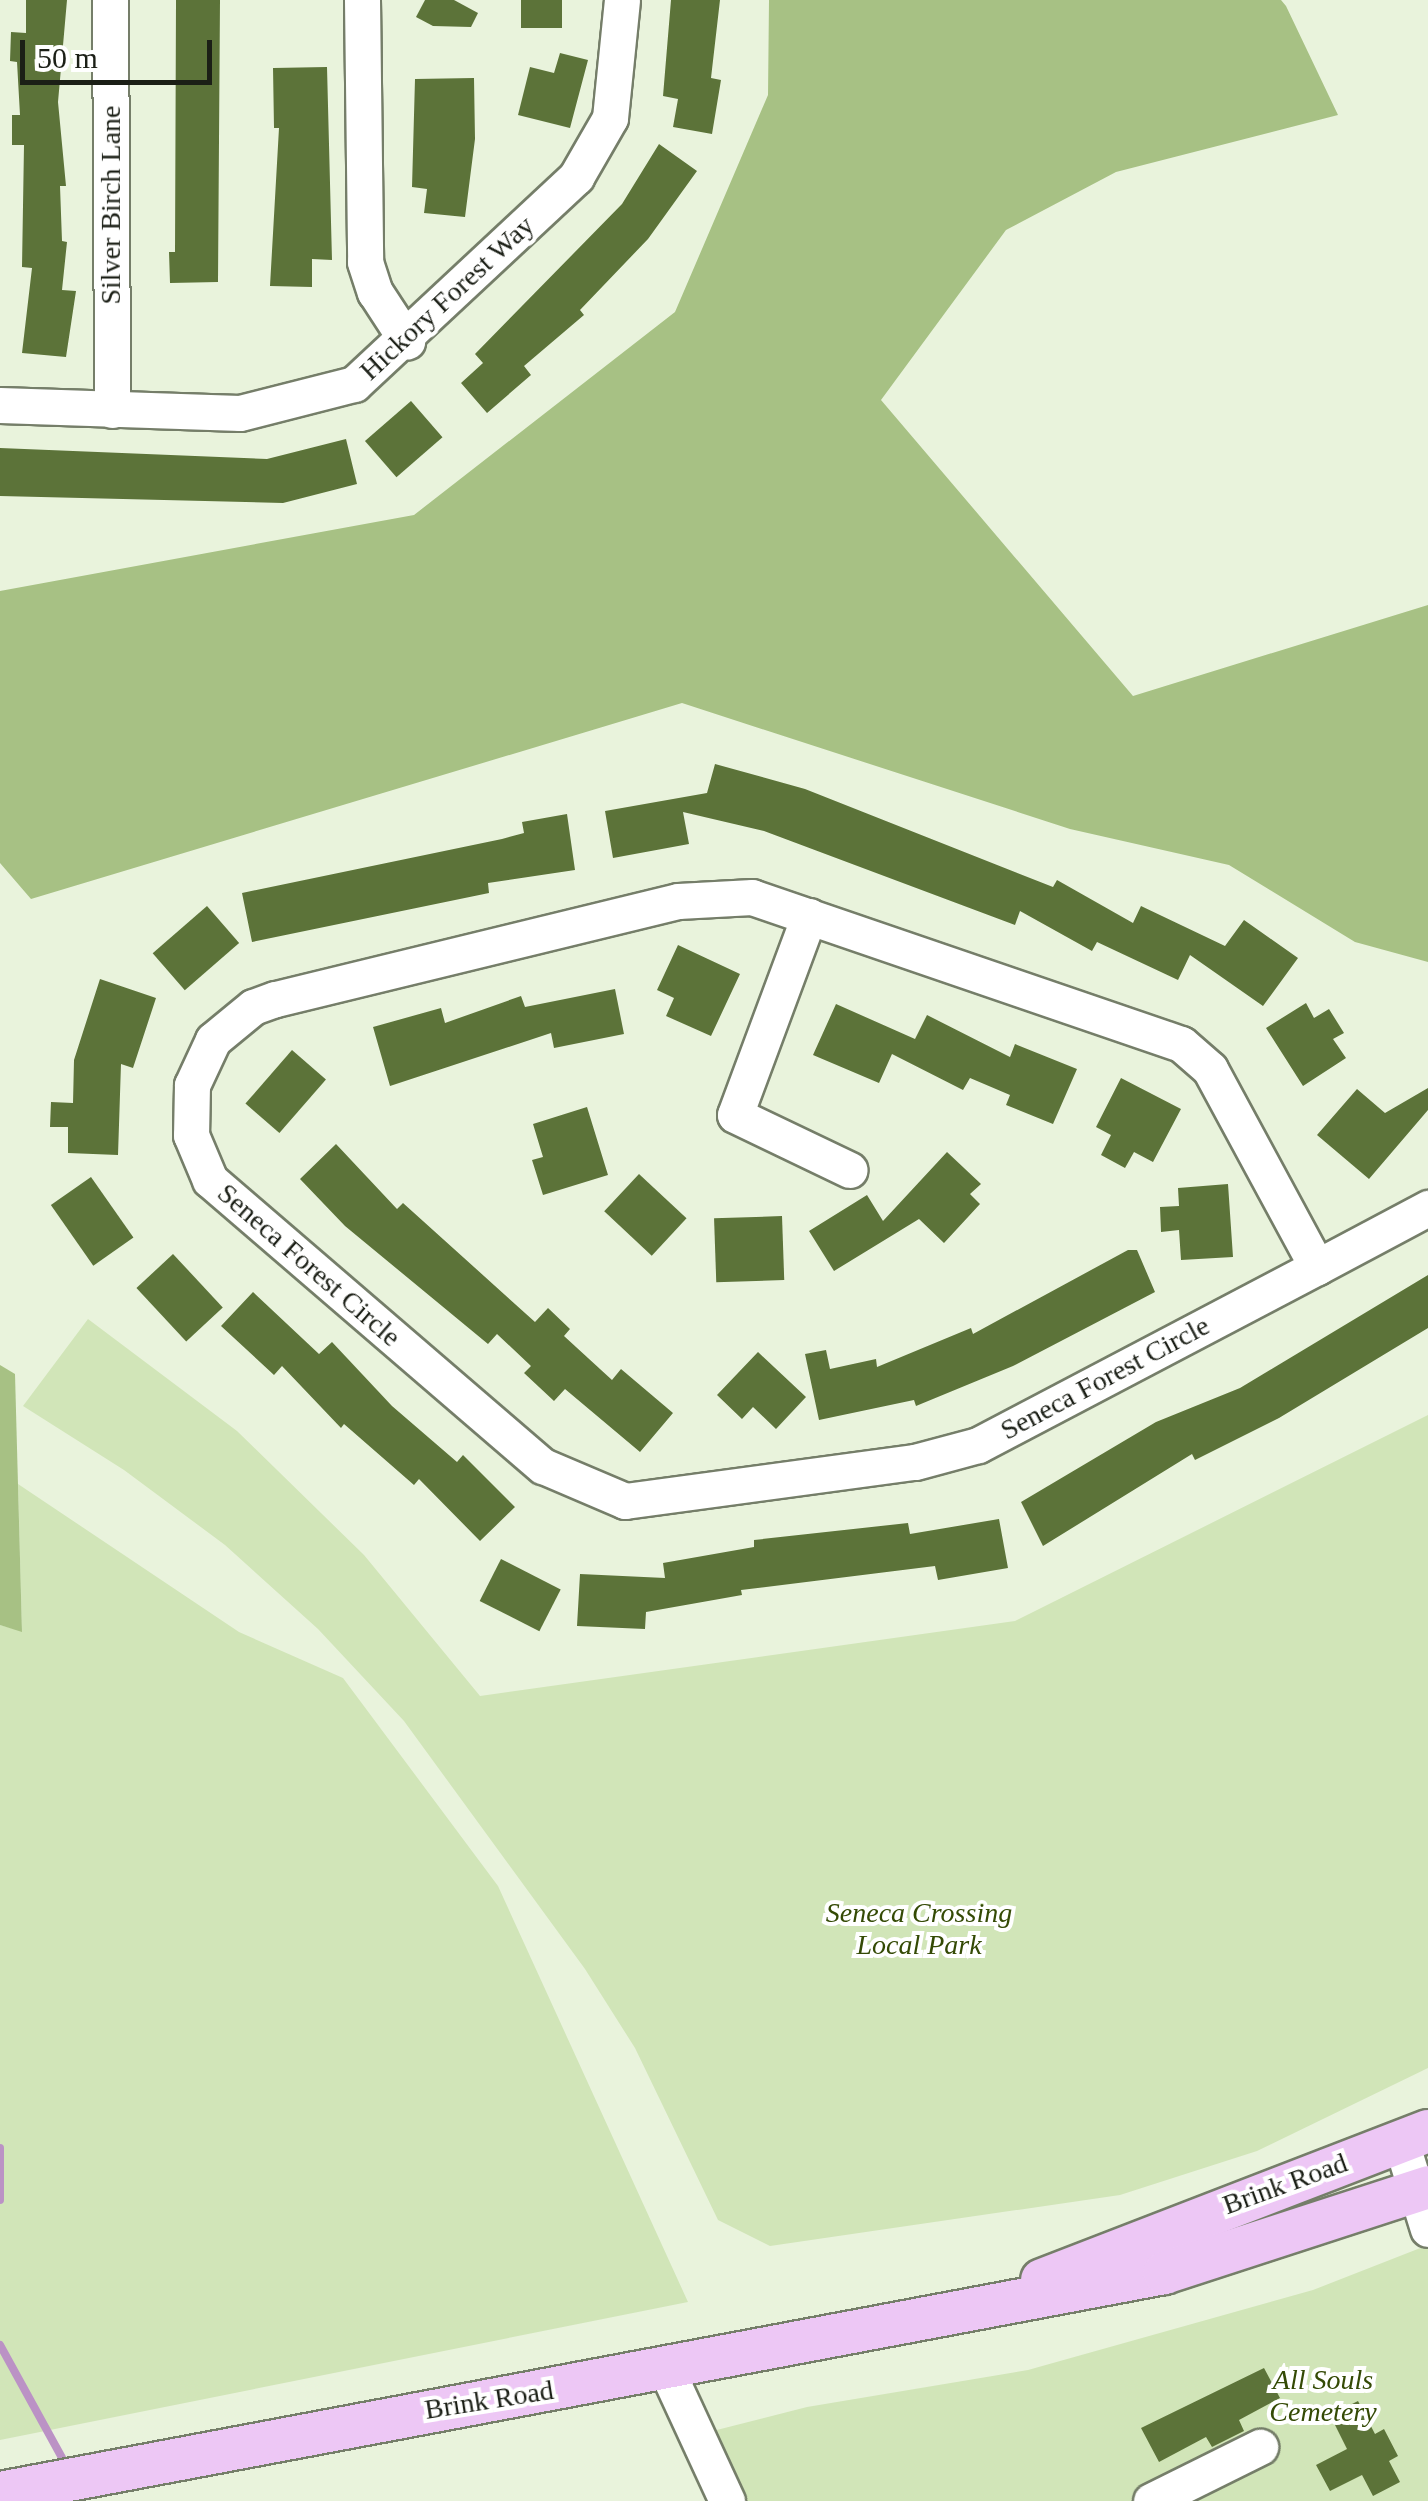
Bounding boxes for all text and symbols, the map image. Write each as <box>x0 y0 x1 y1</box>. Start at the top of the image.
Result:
scale bar <box>25 20 218 82</box>
text: 50 m <box>37 41 98 74</box>
street label: Silver Birch Lane <box>94 105 128 305</box>
street label: Hickory Forest Way <box>353 209 541 387</box>
street label: Seneca Forest Circle <box>211 1176 407 1354</box>
street label: Seneca Forest Circle <box>995 1309 1215 1447</box>
park label: Seneca Crossing Local Park <box>826 1896 1012 1962</box>
street label: Brink Road <box>1218 2146 1352 2222</box>
park label: All Souls Cemetery <box>1269 2363 1377 2429</box>
street label: Brink Road <box>422 2373 556 2427</box>

